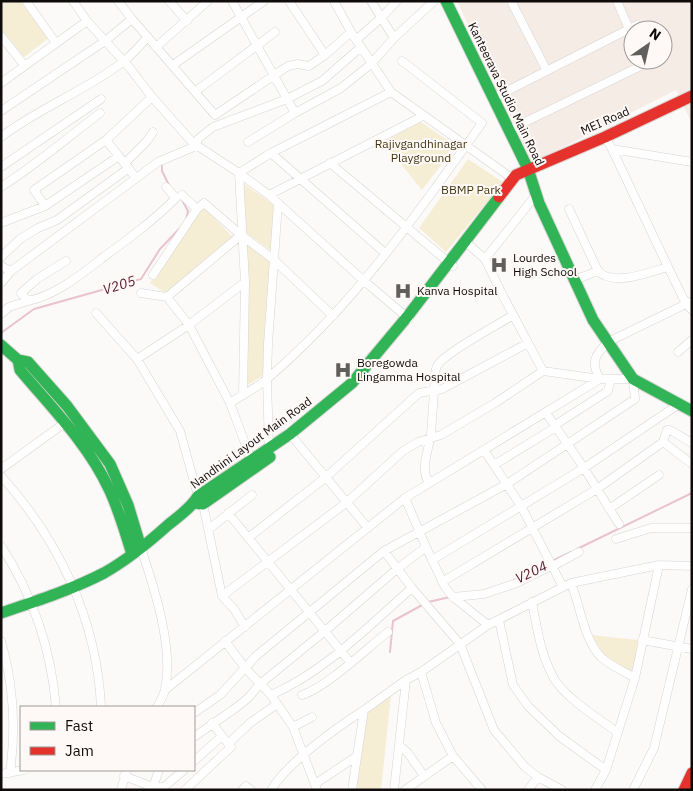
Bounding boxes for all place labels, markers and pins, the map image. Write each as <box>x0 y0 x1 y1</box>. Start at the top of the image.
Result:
place label: Lourdes High School <box>513 250 577 279</box>
hospital icon: Lourdes High School <box>489 255 509 275</box>
hospital icon: Kanva Hospital <box>393 281 413 301</box>
place label: Kanva Hospital <box>417 283 498 298</box>
place label: Boregowda Lingamma Hospital <box>357 355 461 384</box>
hospital icon: Boregowda Lingamma Hospital <box>333 360 353 380</box>

